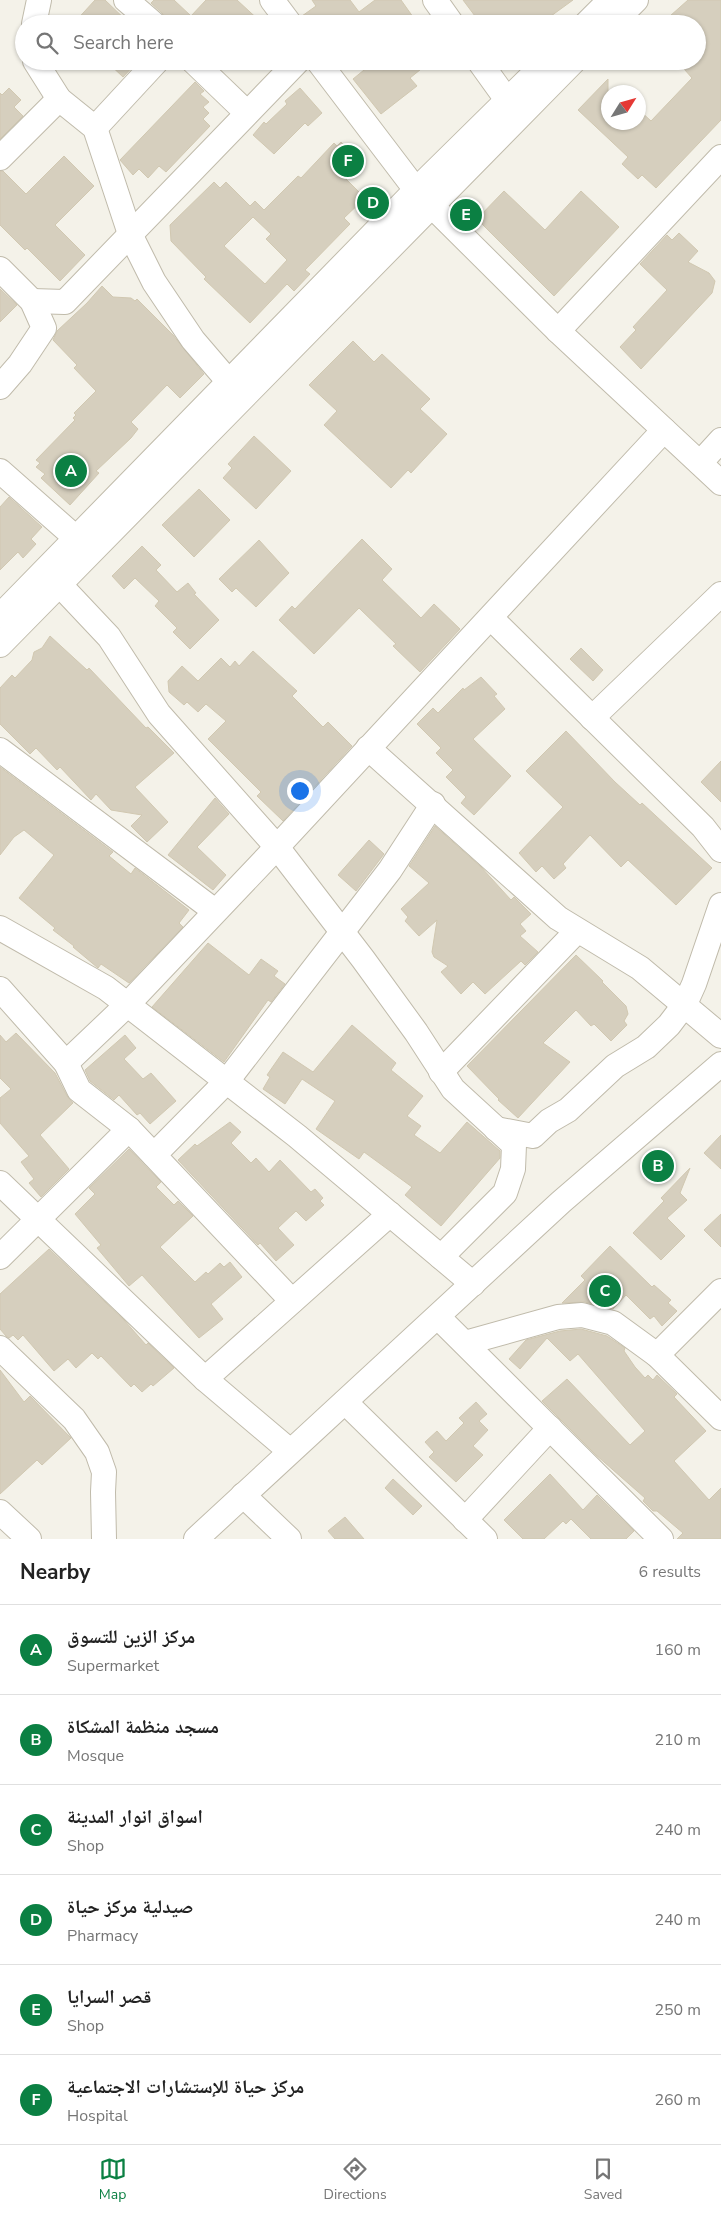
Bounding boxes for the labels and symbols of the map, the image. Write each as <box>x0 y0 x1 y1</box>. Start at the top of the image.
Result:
north arrow <box>601 85 646 130</box>
pin: F <box>332 142 364 180</box>
pin: D <box>357 184 389 222</box>
pin: E <box>450 196 482 234</box>
pin: A <box>55 452 87 490</box>
your location <box>287 778 313 804</box>
pin: B <box>642 1147 674 1185</box>
pin: C <box>589 1272 621 1310</box>

